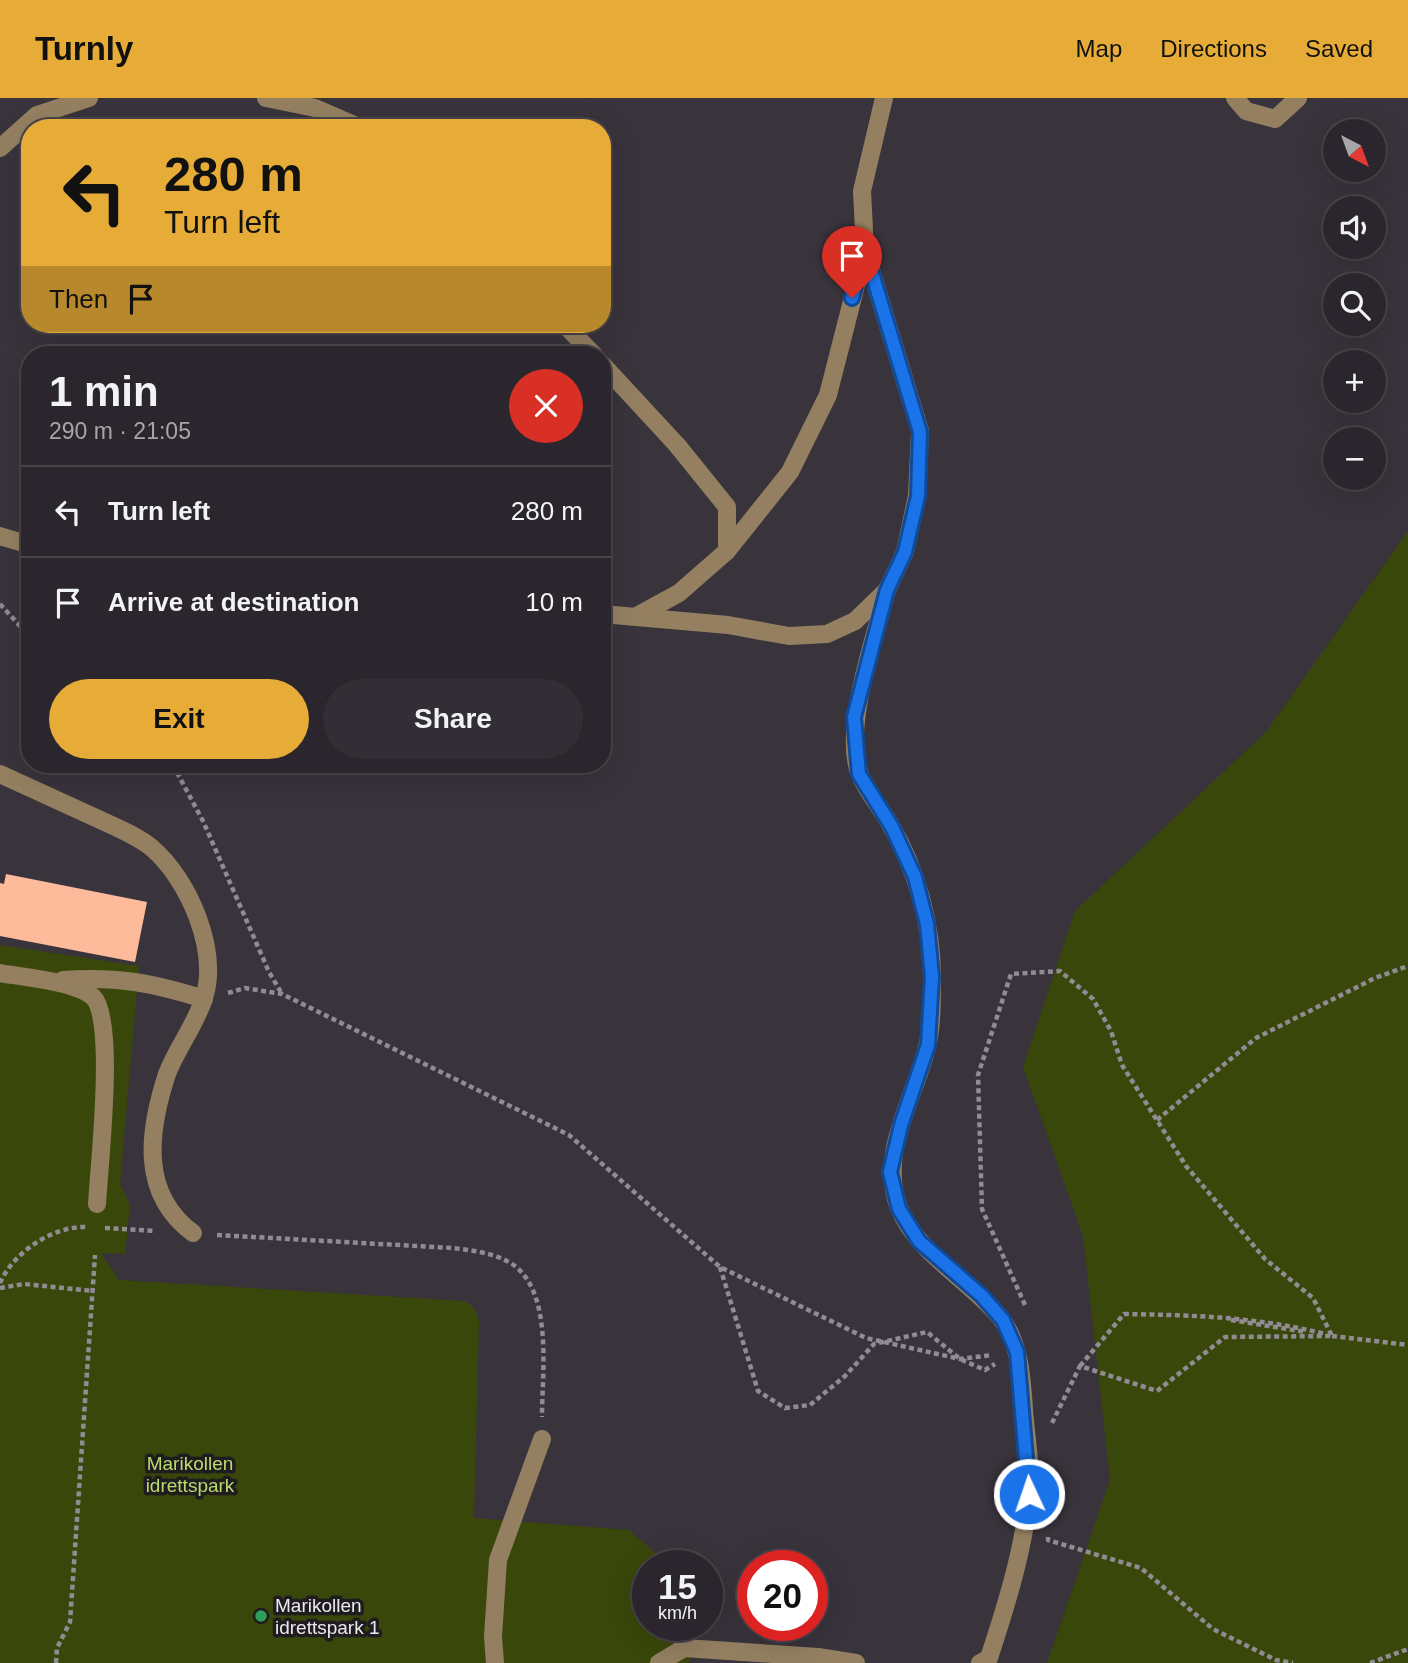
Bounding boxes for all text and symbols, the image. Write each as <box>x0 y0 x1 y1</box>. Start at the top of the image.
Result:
text: Turnly <box>35 30 133 67</box>
text: Map <box>1076 35 1122 62</box>
text: Directions <box>1160 35 1267 62</box>
text: Saved <box>1305 35 1373 62</box>
north arrow <box>1323 119 1386 182</box>
map controls <box>1323 119 1386 490</box>
icon: left <box>49 147 140 238</box>
text: 280 m <box>164 147 303 201</box>
button: sound <box>1323 196 1386 259</box>
text: Turn left <box>164 204 280 240</box>
pin <box>822 226 882 298</box>
icon: arrive <box>833 237 871 275</box>
button: search <box>1323 273 1386 336</box>
icon: arrive <box>122 280 160 318</box>
text: Then <box>49 284 108 314</box>
button: + <box>1323 350 1386 413</box>
text: 1 min <box>49 368 159 415</box>
button: close <box>509 369 583 443</box>
text: 290 m · 21:05 <box>49 418 191 444</box>
button: − <box>1323 427 1386 490</box>
icon: left <box>49 493 87 531</box>
text: Turn left <box>108 496 210 526</box>
text: 280 m <box>511 496 583 526</box>
icon: arrive <box>49 584 87 622</box>
text: Arrive at destination <box>108 587 359 617</box>
text: 10 m <box>525 587 583 617</box>
button: Exit <box>49 679 309 759</box>
button: Share <box>323 679 583 759</box>
park label: Marikollen idrettspark <box>146 1453 235 1496</box>
position arrow <box>992 1457 1066 1531</box>
speed limit sign: 20 <box>737 1550 828 1641</box>
text: 15 <box>658 1567 697 1606</box>
place label: Marikollen idrettspark 1 <box>275 1595 380 1638</box>
text: km/h <box>658 1603 697 1623</box>
marker: Marikollen idrettspark 1 <box>253 1608 269 1624</box>

